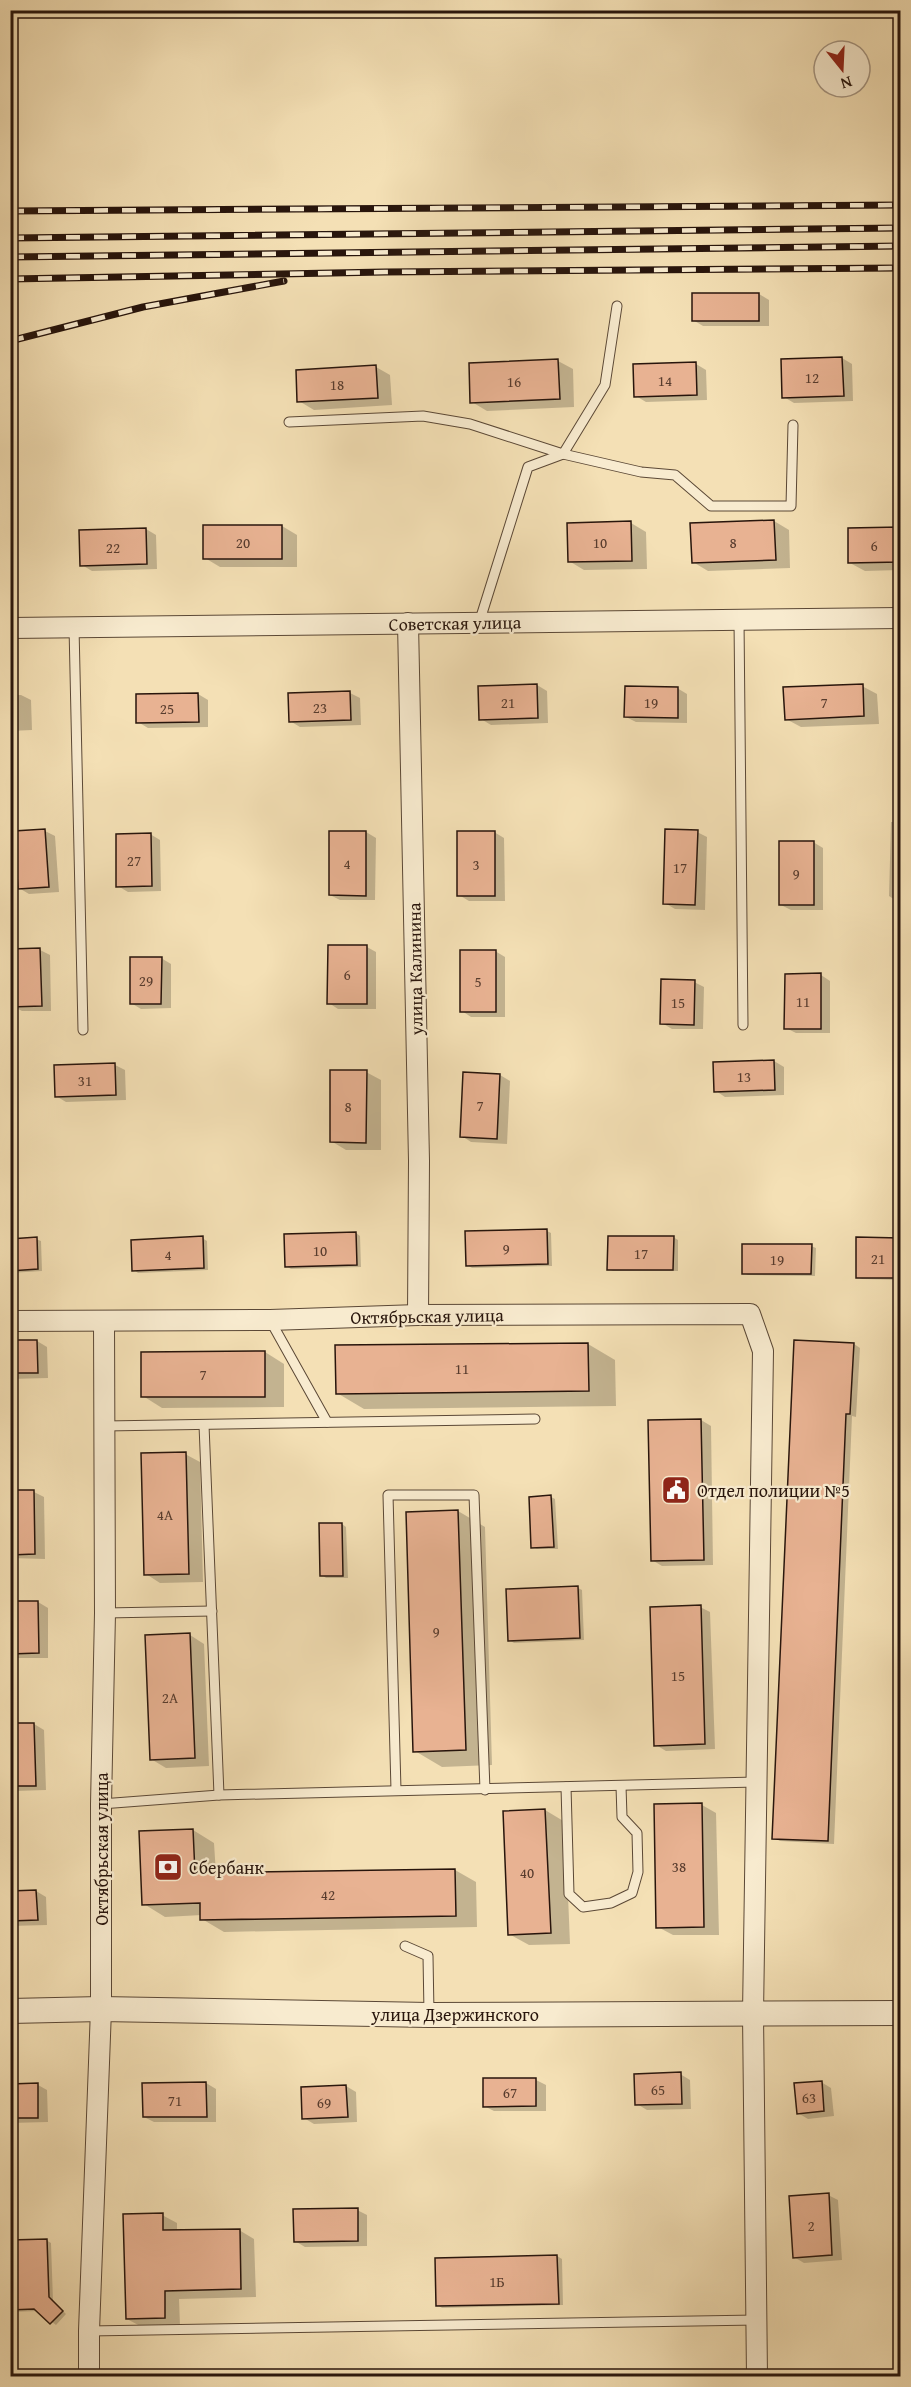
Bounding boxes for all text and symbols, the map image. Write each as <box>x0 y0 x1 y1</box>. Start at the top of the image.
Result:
north arrow <box>812 39 872 99</box>
text: N <box>838 70 855 96</box>
house number: 12 <box>805 367 819 388</box>
house number: 14 <box>658 370 672 391</box>
house number: 16 <box>507 371 521 392</box>
house number: 18 <box>330 374 344 395</box>
house number: 20 <box>236 532 250 553</box>
house number: 10 <box>593 532 607 553</box>
house number: 8 <box>729 532 737 553</box>
house number: 6 <box>870 535 878 556</box>
house number: 22 <box>106 537 120 558</box>
street label: Советская улица <box>389 608 522 638</box>
house number: 21 <box>501 692 515 713</box>
house number: 19 <box>644 692 658 713</box>
house number: 7 <box>820 692 828 713</box>
house number: 23 <box>313 697 327 718</box>
house number: 25 <box>160 698 174 719</box>
house number: 27 <box>127 850 141 871</box>
house number: 4 <box>343 853 351 874</box>
house number: 3 <box>472 854 480 875</box>
house number: 17 <box>673 857 687 878</box>
house number: 9 <box>792 863 800 884</box>
street label: улица Калинина <box>400 902 430 1037</box>
house number: 6 <box>343 964 351 985</box>
house number: 29 <box>139 970 153 991</box>
house number: 5 <box>474 971 482 992</box>
house number: 11 <box>796 991 810 1012</box>
house number: 15 <box>671 992 685 1013</box>
house number: 13 <box>737 1066 751 1087</box>
house number: 31 <box>78 1070 92 1091</box>
house number: 7 <box>476 1095 484 1116</box>
house number: 8 <box>344 1096 352 1117</box>
house number: 9 <box>502 1238 510 1259</box>
house number: 10 <box>313 1240 327 1261</box>
house number: 17 <box>634 1243 648 1264</box>
house number: 4 <box>164 1244 172 1265</box>
house number: 21 <box>871 1248 885 1269</box>
house number: 19 <box>770 1249 784 1270</box>
street label: Октябрьская улица <box>350 1301 504 1331</box>
house number: 11 <box>455 1358 469 1379</box>
house number: 7 <box>199 1364 207 1385</box>
public building icon: Отдел полиции №5 <box>660 1474 692 1506</box>
place label: Отдел полиции №5 <box>697 1477 850 1504</box>
house number: 4А <box>157 1504 173 1525</box>
house number: 9 <box>432 1621 440 1642</box>
house number: 15 <box>671 1665 685 1686</box>
house number: 2А <box>162 1687 178 1708</box>
street label: Октябрьская улица <box>88 1772 115 1926</box>
bank icon: Сбербанк <box>152 1851 184 1883</box>
place label: Сбербанк <box>189 1854 264 1881</box>
house number: 38 <box>672 1856 686 1877</box>
house number: 40 <box>520 1862 534 1883</box>
house number: 42 <box>321 1884 335 1905</box>
street label: улица Дзержинского <box>370 2001 539 2028</box>
house number: 65 <box>651 2079 665 2100</box>
house number: 67 <box>503 2082 517 2103</box>
house number: 63 <box>802 2087 816 2108</box>
house number: 71 <box>168 2090 182 2111</box>
house number: 69 <box>317 2092 331 2113</box>
house number: 2 <box>807 2215 815 2236</box>
house number: 1Б <box>489 2271 505 2292</box>

